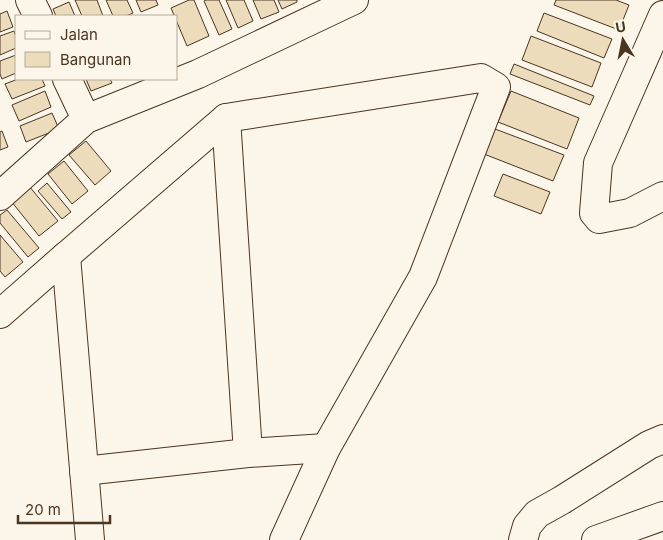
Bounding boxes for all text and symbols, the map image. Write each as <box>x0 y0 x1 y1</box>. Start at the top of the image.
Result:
legend <box>15 15 178 80</box>
north arrow <box>598 15 648 65</box>
text: U <box>614 17 627 36</box>
text: Jalan <box>60 25 98 44</box>
text: Bangunan <box>60 50 131 69</box>
scale bar <box>18 492 110 524</box>
text: 20 m <box>25 500 61 519</box>

